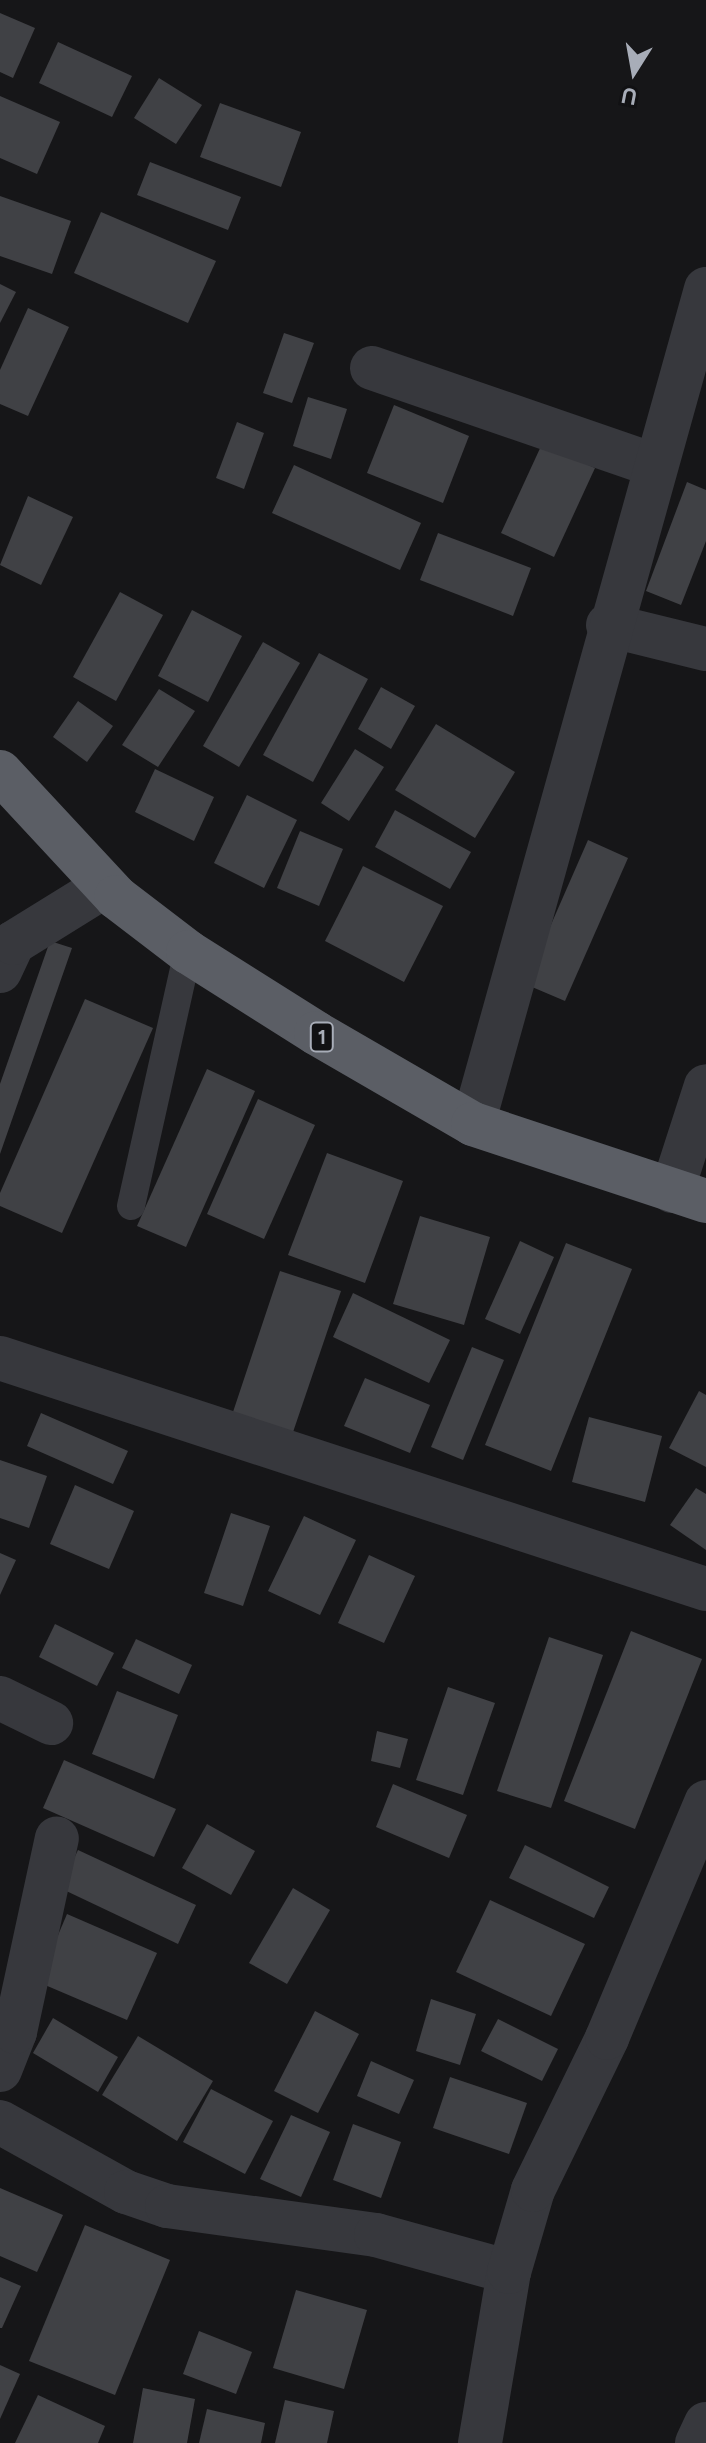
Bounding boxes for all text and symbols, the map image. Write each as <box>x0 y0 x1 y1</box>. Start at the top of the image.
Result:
north arrow <box>594 32 674 112</box>
text: U <box>619 81 640 111</box>
road number: 1 <box>308 1021 336 1053</box>

